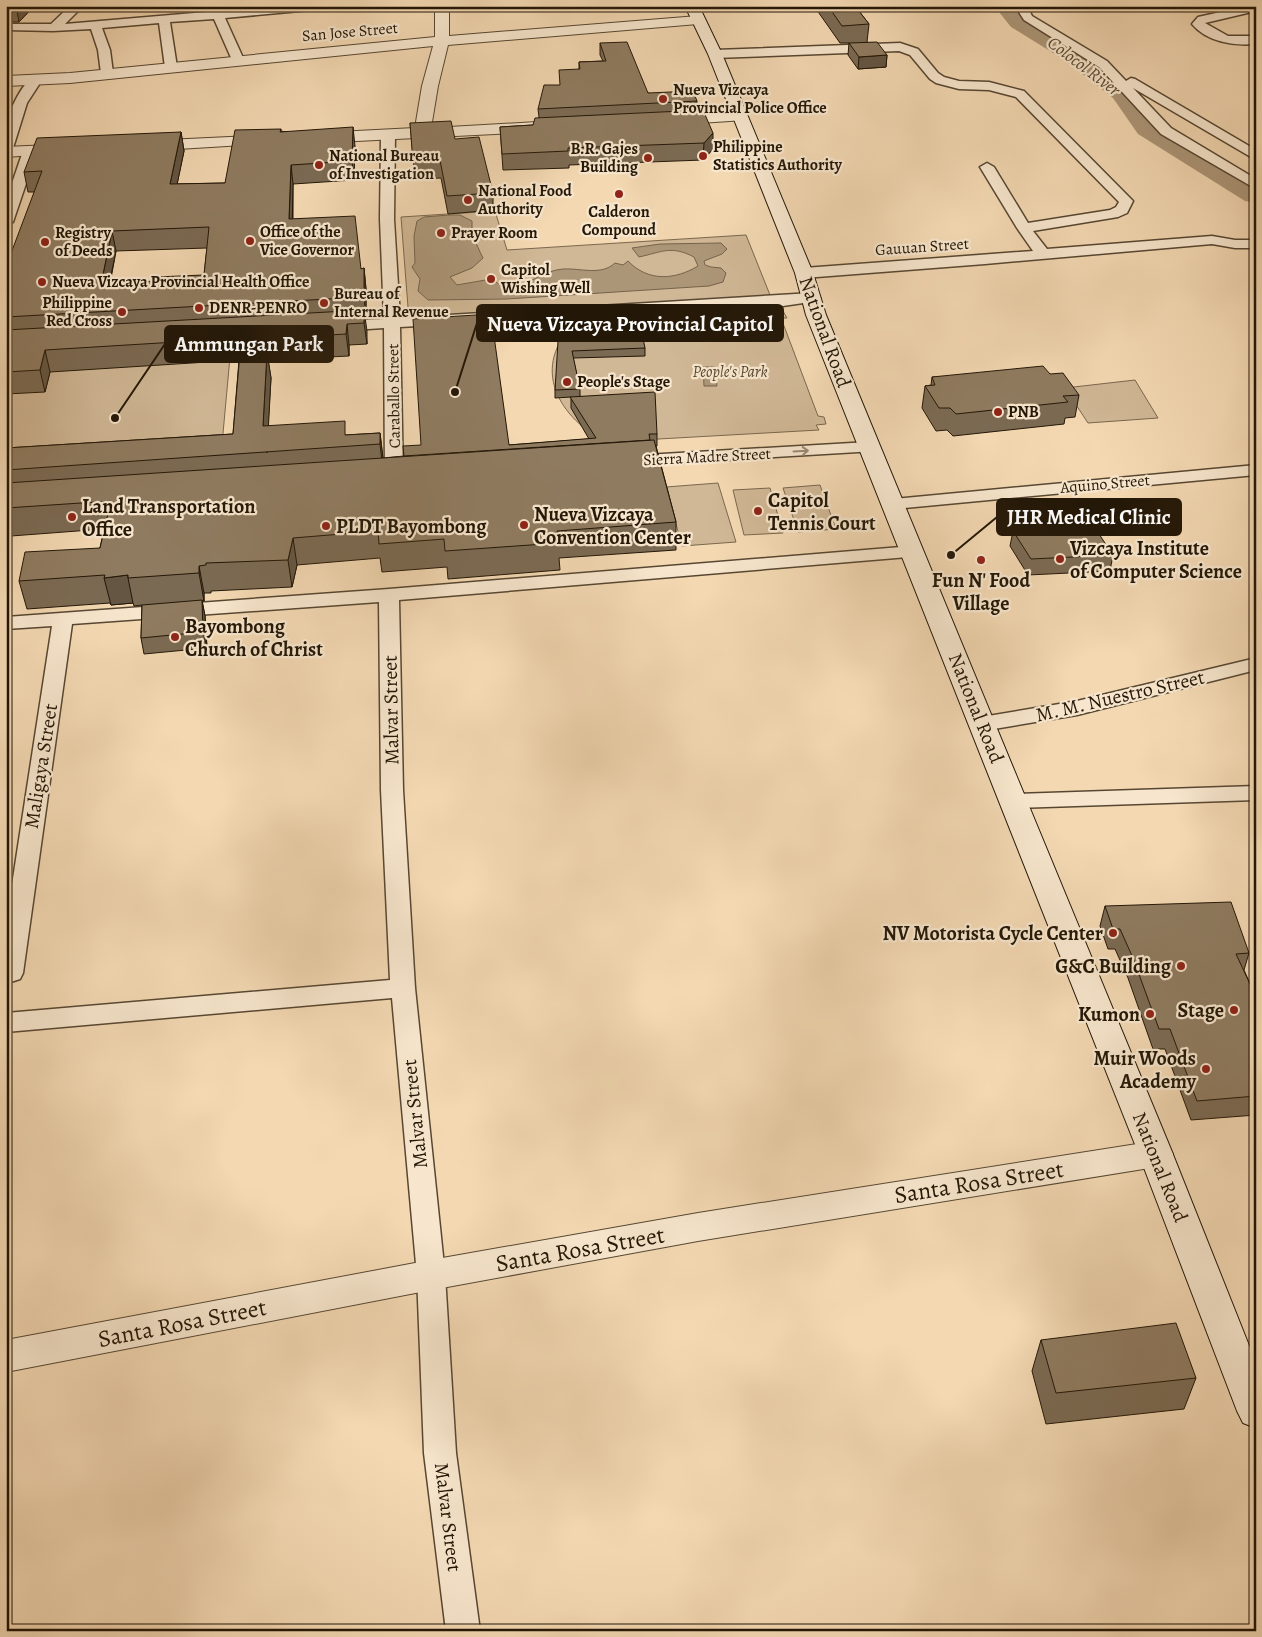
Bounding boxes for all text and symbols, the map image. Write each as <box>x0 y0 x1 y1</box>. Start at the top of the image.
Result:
street label: San Jose Street <box>301 17 399 47</box>
water label: Colocol River <box>1043 31 1126 102</box>
place label: Nueva Vizcaya Provincial Police Office <box>673 79 827 119</box>
marker: Nueva Vizcaya Provincial Police Office <box>657 93 669 105</box>
place label: Philippine Statistics Authority <box>713 136 843 176</box>
place label: B.R. Gajes Building <box>570 138 639 178</box>
place label: National Bureau of Investigation <box>329 145 439 185</box>
marker: Philippine Statistics Authority <box>697 150 709 162</box>
marker: B.R. Gajes Building <box>642 152 654 164</box>
marker: National Bureau of Investigation <box>313 159 325 171</box>
place label: National Food Authority <box>477 180 572 220</box>
marker: Calderon Compound <box>613 188 625 200</box>
marker: National Food Authority <box>462 194 474 206</box>
place label: Calderon Compound <box>582 201 657 241</box>
place label: Office of the Vice Governor <box>259 221 354 261</box>
place label: Registry of Deeds <box>55 222 112 262</box>
place label: Prayer Room <box>451 222 538 244</box>
marker: Prayer Room <box>435 227 447 239</box>
street label: Gauuan Street <box>874 233 970 261</box>
marker: Office of the Vice Governor <box>244 235 256 247</box>
marker: Registry of Deeds <box>39 236 51 248</box>
place label: Capitol Wishing Well <box>500 259 591 299</box>
place label: Nueva Vizcaya Provincial Health Office <box>52 271 309 293</box>
marker: Capitol Wishing Well <box>485 273 497 285</box>
street label: National Road <box>792 273 858 391</box>
marker: Nueva Vizcaya Provincial Health Office <box>36 276 48 288</box>
place label: Bureau of Internal Revenue <box>334 283 449 323</box>
place label: Philippine Red Cross <box>42 292 112 332</box>
place label: DENR-PENRO <box>209 297 307 319</box>
marker: Bureau of Internal Revenue <box>318 297 330 309</box>
marker: DENR-PENRO <box>193 302 205 314</box>
callout: Nueva Vizcaya Provincial Capitol <box>477 305 783 341</box>
marker: Philippine Red Cross <box>116 306 128 318</box>
text: Nueva Vizcaya Provincial Capitol <box>487 310 774 338</box>
callout: Ammungan Park <box>165 326 333 362</box>
text: Ammungan Park <box>174 330 323 358</box>
street label: Caraballo Street <box>382 343 406 449</box>
park label: People's Park <box>692 361 768 383</box>
place label: People's Stage <box>577 371 670 393</box>
marker: People's Stage <box>561 376 573 388</box>
place label: PNB <box>1008 401 1039 423</box>
marker: PNB <box>992 406 1004 418</box>
street label: Sierra Madre Street <box>643 443 771 471</box>
one-way arrow <box>793 447 809 456</box>
street label: Aquino Street <box>1058 469 1151 499</box>
place label: Capitol Tennis Court <box>768 487 876 537</box>
place label: Land Transportation Office <box>82 493 256 543</box>
callout: JHR Medical Clinic <box>997 499 1181 535</box>
place label: Nueva Vizcaya Convention Center <box>534 501 691 551</box>
text: JHR Medical Clinic <box>1007 503 1171 531</box>
marker: Capitol Tennis Court <box>752 505 764 517</box>
marker: Land Transportation Office <box>66 511 78 523</box>
place label: PLDT Bayombong <box>336 513 487 540</box>
marker: Nueva Vizcaya Convention Center <box>518 519 530 531</box>
marker: PLDT Bayombong <box>320 520 332 532</box>
place label: Vizcaya Institute of Computer Science <box>1069 535 1242 585</box>
marker: Vizcaya Institute of Computer Science <box>1054 553 1066 565</box>
marker: Fun N' Food Village <box>975 554 987 566</box>
place label: Fun N' Food Village <box>932 567 1030 617</box>
place label: Bayombong Church of Christ <box>185 613 323 663</box>
marker: Bayombong Church of Christ <box>169 631 181 643</box>
street label: National Road <box>942 649 1010 767</box>
street label: Malvar Street <box>377 655 405 765</box>
street label: M. M. Nuestro Street <box>1033 663 1207 729</box>
street label: Maligaya Street <box>18 701 64 831</box>
place label: NV Motorista Cycle Center <box>882 920 1103 947</box>
marker: NV Motorista Cycle Center <box>1107 927 1119 939</box>
place label: G&C Building <box>1055 953 1172 980</box>
marker: G&C Building <box>1175 960 1187 972</box>
place label: Stage <box>1178 997 1224 1024</box>
place label: Kumon <box>1078 1001 1140 1028</box>
marker: Stage <box>1228 1004 1240 1016</box>
marker: Kumon <box>1144 1008 1156 1020</box>
place label: Muir Woods Academy <box>1094 1045 1197 1095</box>
street label: Malvar Street <box>396 1058 434 1170</box>
marker: Muir Woods Academy <box>1200 1063 1212 1075</box>
street label: National Road <box>1126 1108 1194 1226</box>
street label: Santa Rosa Street <box>892 1153 1066 1211</box>
street label: Santa Rosa Street <box>493 1218 667 1280</box>
street label: Santa Rosa Street <box>95 1291 269 1355</box>
street label: Malvar Street <box>428 1461 468 1573</box>

